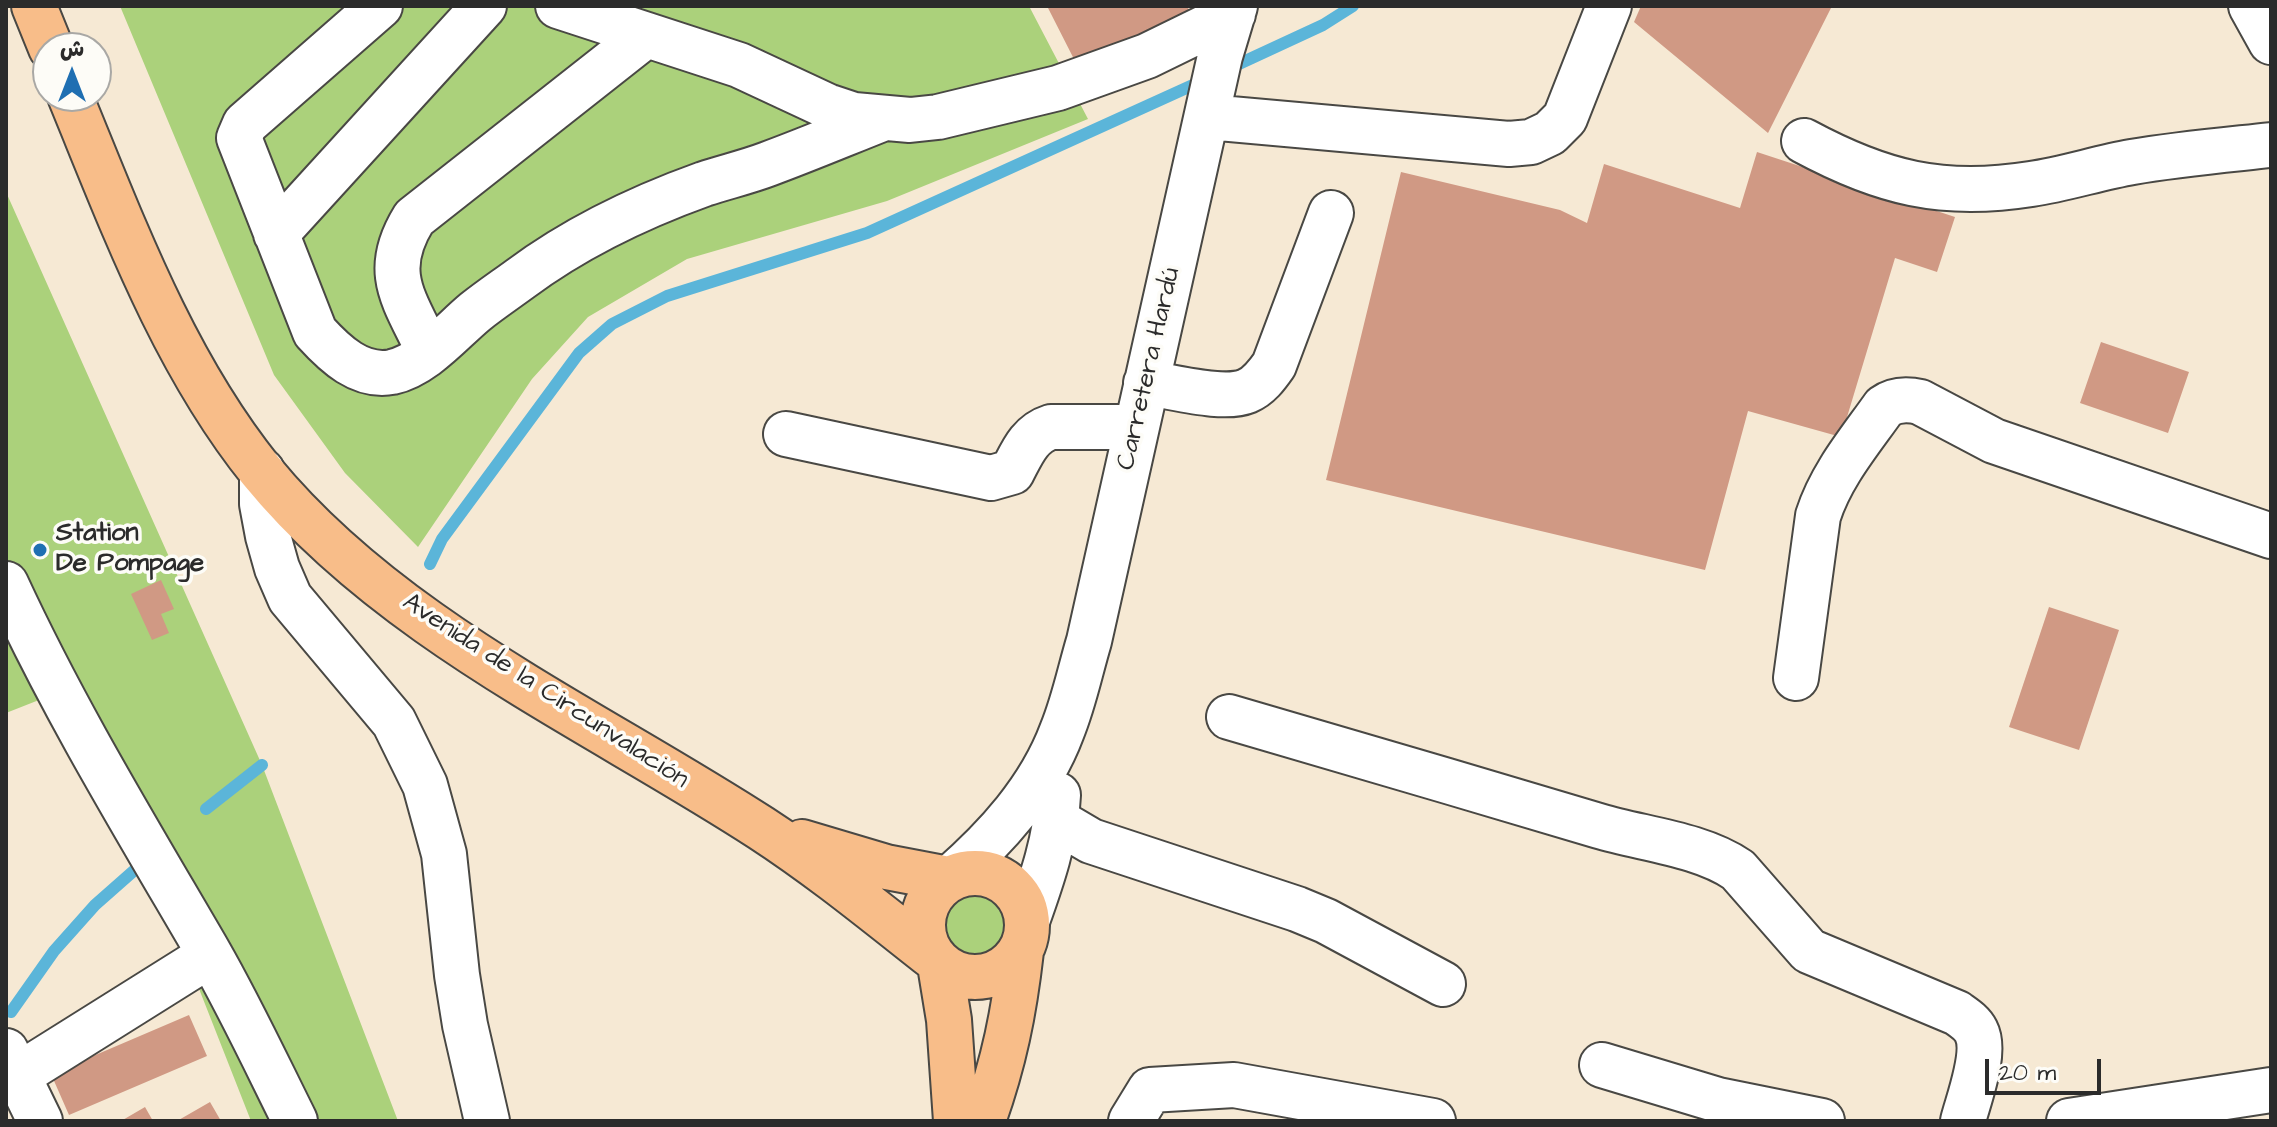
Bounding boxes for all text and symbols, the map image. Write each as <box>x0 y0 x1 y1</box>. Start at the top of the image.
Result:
north arrow <box>32 32 112 112</box>
text: ش <box>60 34 84 65</box>
street label: Carretera Hardú <box>1112 265 1188 473</box>
place label: Station De Pompage <box>56 519 204 580</box>
marker: Station De Pompage <box>31 541 49 559</box>
street label: Avenida de la Circunvalación <box>396 588 694 796</box>
scale bar <box>1989 1043 2105 1093</box>
text: 20 m <box>1999 1056 2056 1090</box>

